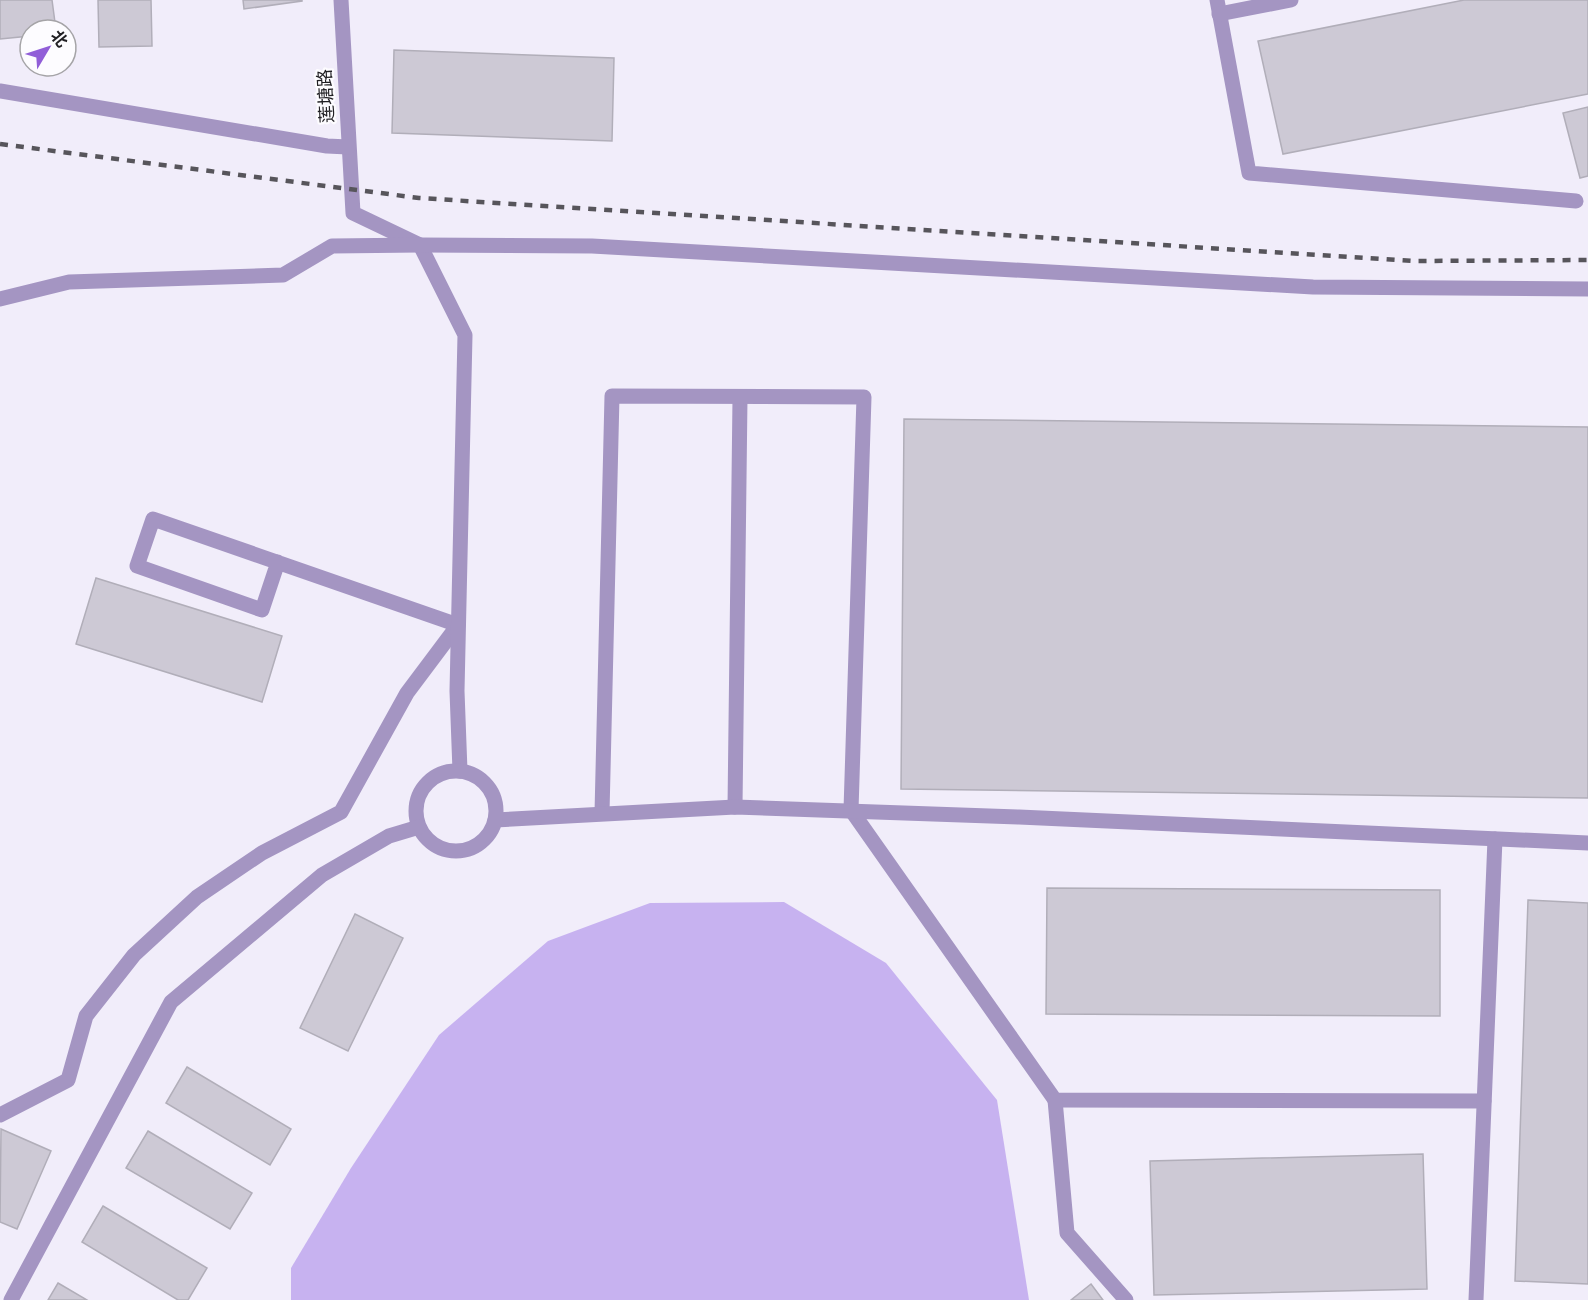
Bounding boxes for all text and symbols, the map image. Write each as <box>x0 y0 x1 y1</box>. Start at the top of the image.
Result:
north arrow <box>18 18 78 78</box>
text: 北 <box>48 27 71 50</box>
street label: 莲塘路 <box>315 69 337 123</box>

